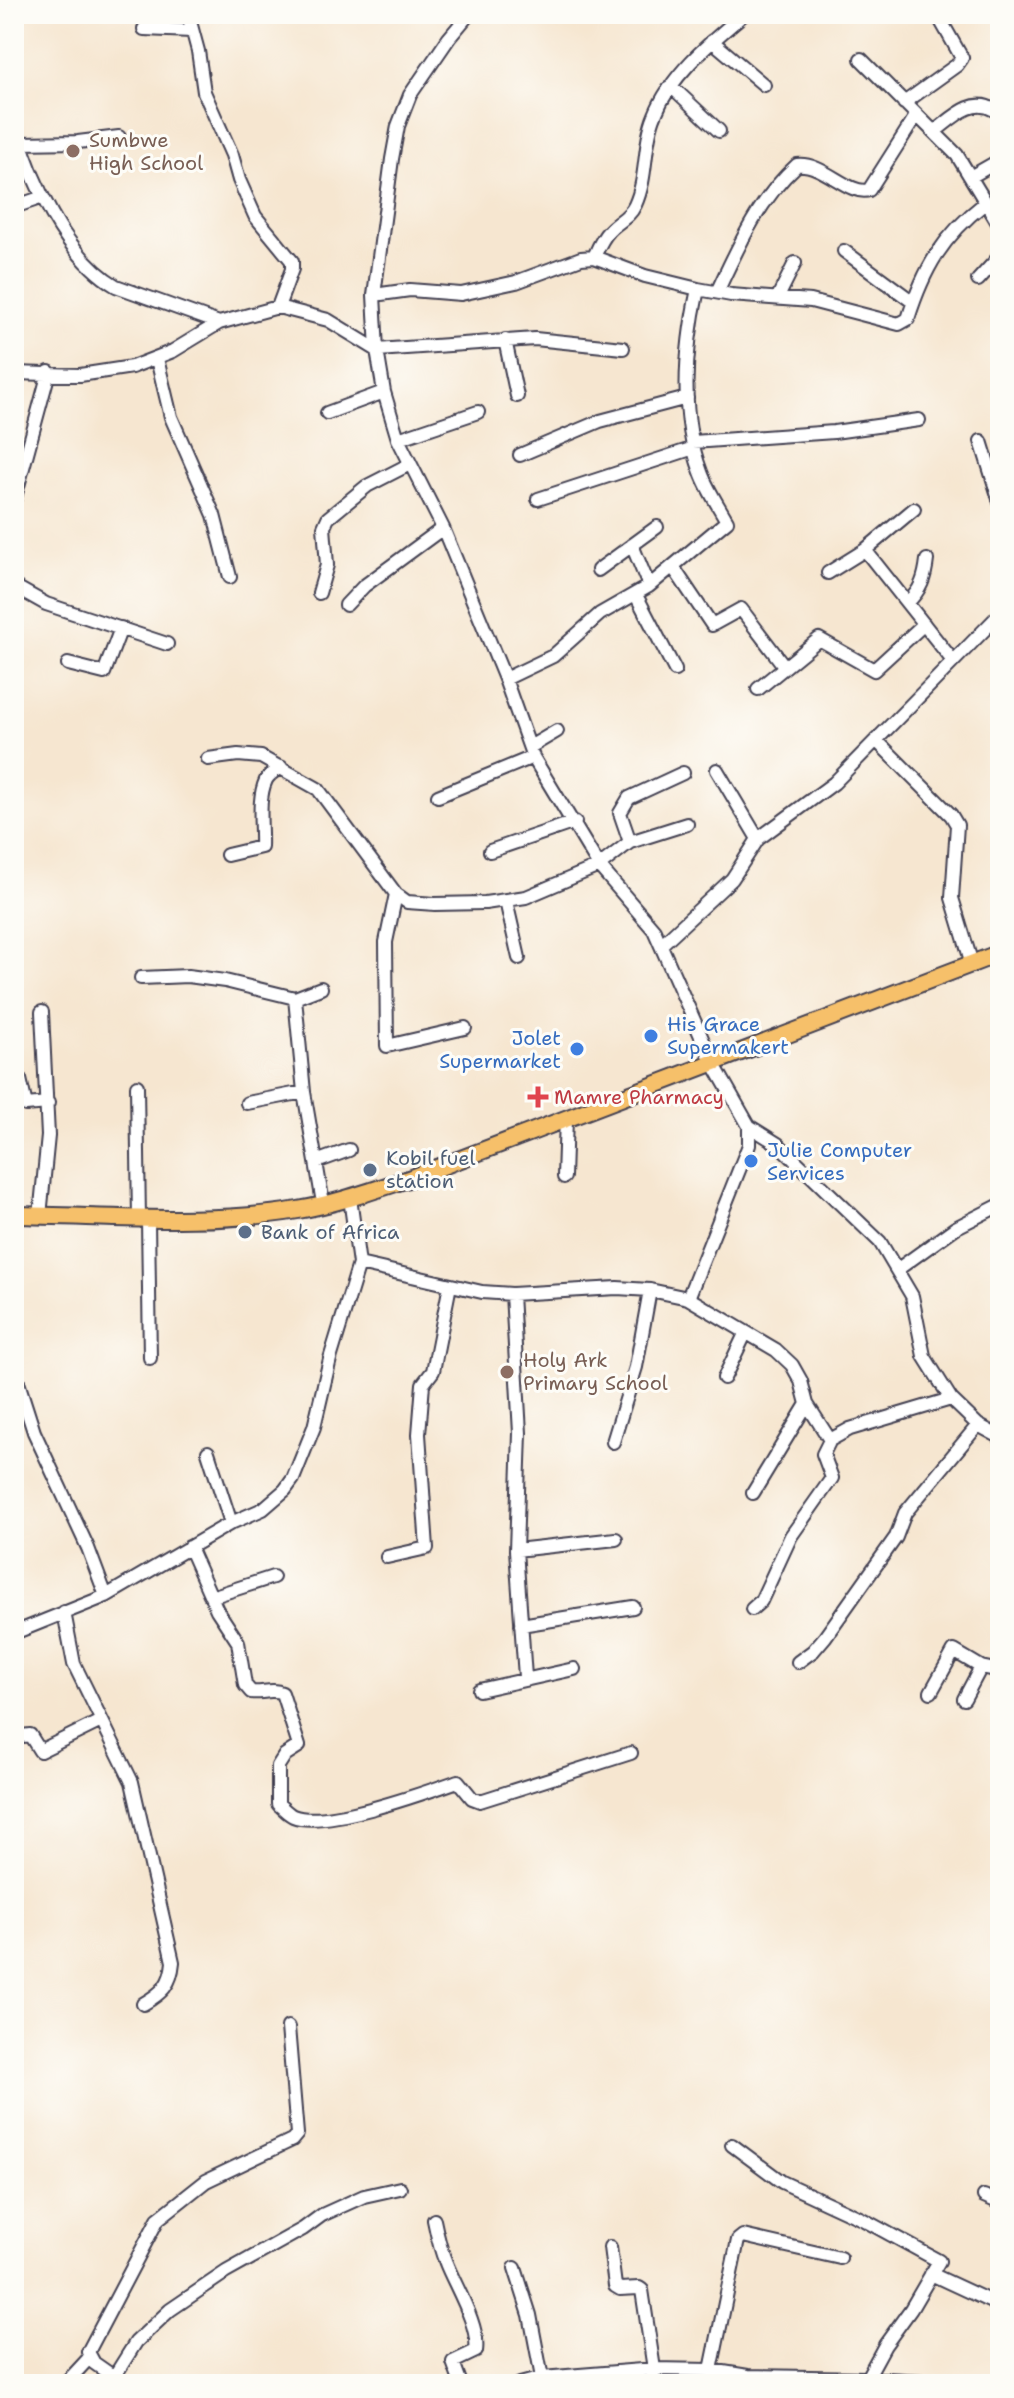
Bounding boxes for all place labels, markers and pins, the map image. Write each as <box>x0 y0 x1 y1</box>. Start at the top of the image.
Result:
place label: Sumbwe High School <box>89 127 203 176</box>
marker: Sumbwe High School <box>64 142 82 160</box>
place label: His Grace Supermakert <box>667 1011 789 1060</box>
place label: Jolet Supermarket <box>439 1025 561 1074</box>
marker: His Grace Supermakert <box>642 1027 660 1045</box>
marker: Jolet Supermarket <box>568 1040 586 1058</box>
place label: Mamre Pharmacy <box>554 1084 724 1110</box>
marker: Mamre Pharmacy <box>529 1088 547 1106</box>
place label: Julie Computer Services <box>767 1137 912 1186</box>
place label: Kobil fuel station <box>386 1145 475 1194</box>
marker: Julie Computer Services <box>742 1152 760 1170</box>
marker: Kobil fuel station <box>361 1161 379 1179</box>
place label: Bank of Africa <box>261 1219 400 1245</box>
marker: Bank of Africa <box>236 1223 254 1241</box>
place label: Holy Ark Primary School <box>523 1347 668 1396</box>
marker: Holy Ark Primary School <box>498 1363 516 1381</box>

